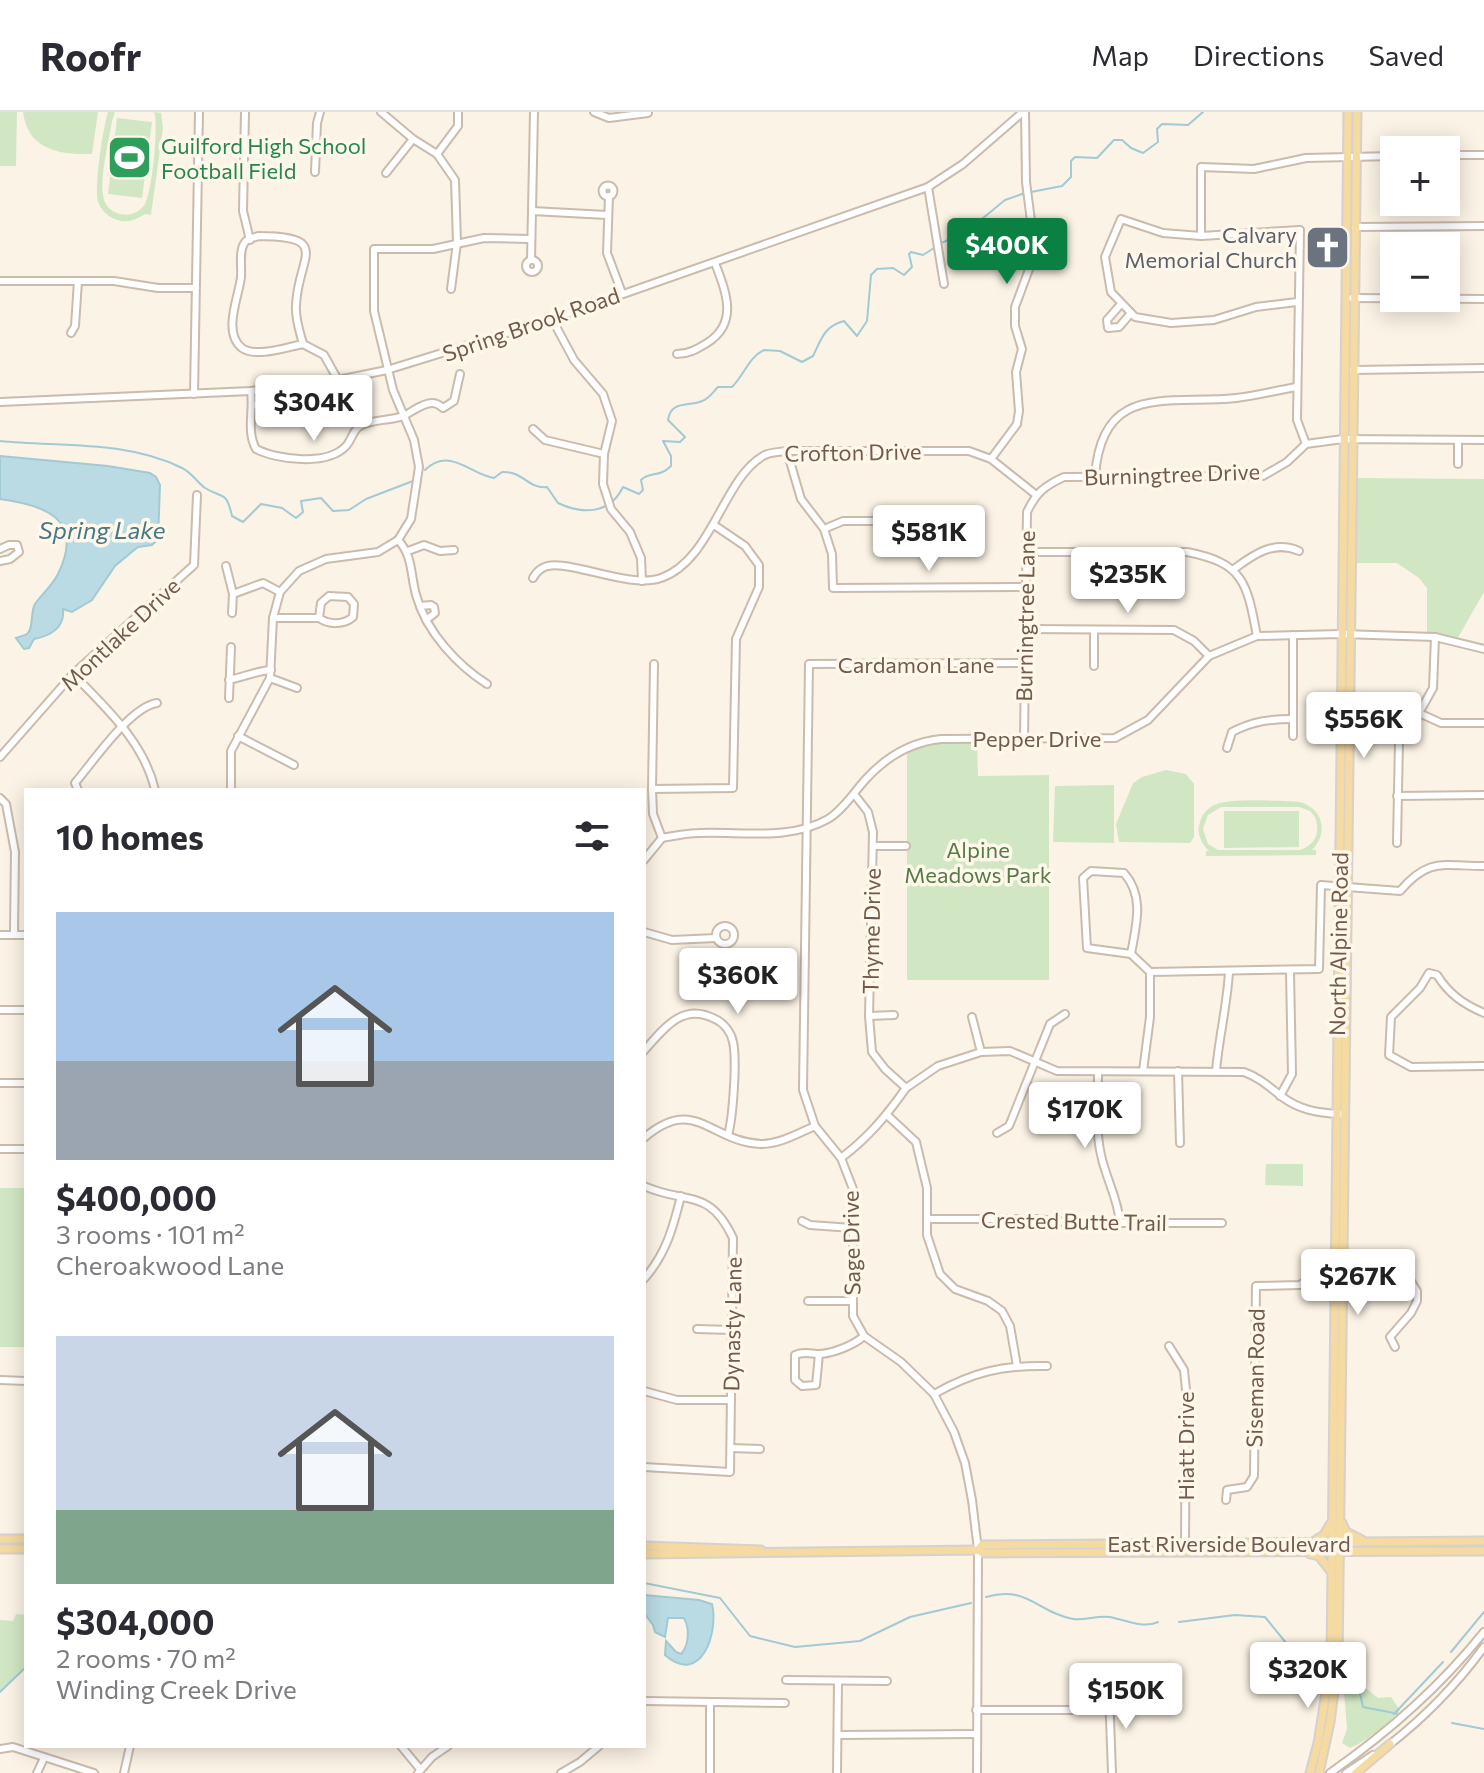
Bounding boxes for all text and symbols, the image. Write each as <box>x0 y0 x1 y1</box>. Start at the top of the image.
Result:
text: Roofr <box>40 32 141 79</box>
text: Map <box>1091 38 1149 72</box>
text: Directions <box>1193 38 1324 72</box>
text: Saved <box>1368 38 1444 72</box>
place label: Guilford High School Football Field <box>161 132 366 184</box>
sports icon: Guilford High School Football Field <box>106 134 154 182</box>
map controls <box>1380 136 1460 312</box>
button: + <box>1380 136 1460 216</box>
pin: $400K <box>951 218 1063 286</box>
place label: Calvary Memorial Church <box>1124 221 1297 273</box>
church icon: Calvary Memorial Church <box>1304 223 1352 271</box>
text: $400K <box>965 228 1049 259</box>
button: − <box>1380 232 1460 312</box>
street label: Spring Brook Road <box>439 281 623 367</box>
pin: $304K <box>258 375 370 443</box>
text: $304K <box>273 385 355 416</box>
street label: Crofton Drive <box>784 437 922 467</box>
street label: Burningtree Drive <box>1084 457 1260 491</box>
pin: $581K <box>873 505 985 573</box>
water label: Spring Lake <box>39 515 166 544</box>
text: $581K <box>891 515 967 546</box>
street label: Burningtree Lane <box>1010 530 1040 702</box>
pin: $235K <box>1072 547 1184 615</box>
text: $235K <box>1089 557 1167 588</box>
street label: Montlake Drive <box>55 572 185 696</box>
street label: Cardamon Lane <box>838 651 994 678</box>
pin: $556K <box>1308 692 1420 760</box>
text: $556K <box>1324 702 1404 733</box>
street label: Pepper Drive <box>973 725 1101 752</box>
icon: filters <box>570 814 614 858</box>
text: 10 homes <box>56 815 204 857</box>
park label: Alpine Meadows Park <box>904 836 1052 888</box>
street label: North Alpine Road <box>1323 852 1353 1036</box>
street label: Thyme Drive <box>856 868 886 994</box>
pin: $360K <box>682 948 794 1016</box>
text: $360K <box>697 958 779 989</box>
icon: home <box>263 964 407 1108</box>
pin: $170K <box>1029 1082 1141 1150</box>
text: $170K <box>1047 1092 1123 1123</box>
text: $400,000 <box>56 1176 217 1218</box>
street label: Sage Drive <box>837 1190 865 1296</box>
street label: Crested Butte Trail <box>981 1206 1167 1236</box>
text: 3 rooms · 101 m² <box>56 1218 245 1249</box>
text: Cheroakwood Lane <box>56 1249 284 1280</box>
pin: $267K <box>1302 1249 1414 1317</box>
street label: Dynasty Lane <box>717 1256 747 1392</box>
text: $267K <box>1319 1259 1397 1290</box>
street label: Siseman Road <box>1240 1308 1270 1448</box>
icon: home <box>263 1388 407 1532</box>
street label: Hiatt Drive <box>1172 1391 1199 1501</box>
street label: East Riverside Boulevard <box>1107 1530 1351 1557</box>
text: $304,000 <box>56 1600 214 1642</box>
text: 2 rooms · 70 m² <box>56 1642 236 1673</box>
pin: $320K <box>1252 1642 1364 1710</box>
text: $320K <box>1268 1652 1348 1683</box>
pin: $150K <box>1070 1663 1182 1731</box>
text: Winding Creek Drive <box>56 1673 297 1704</box>
text: $150K <box>1087 1673 1165 1704</box>

